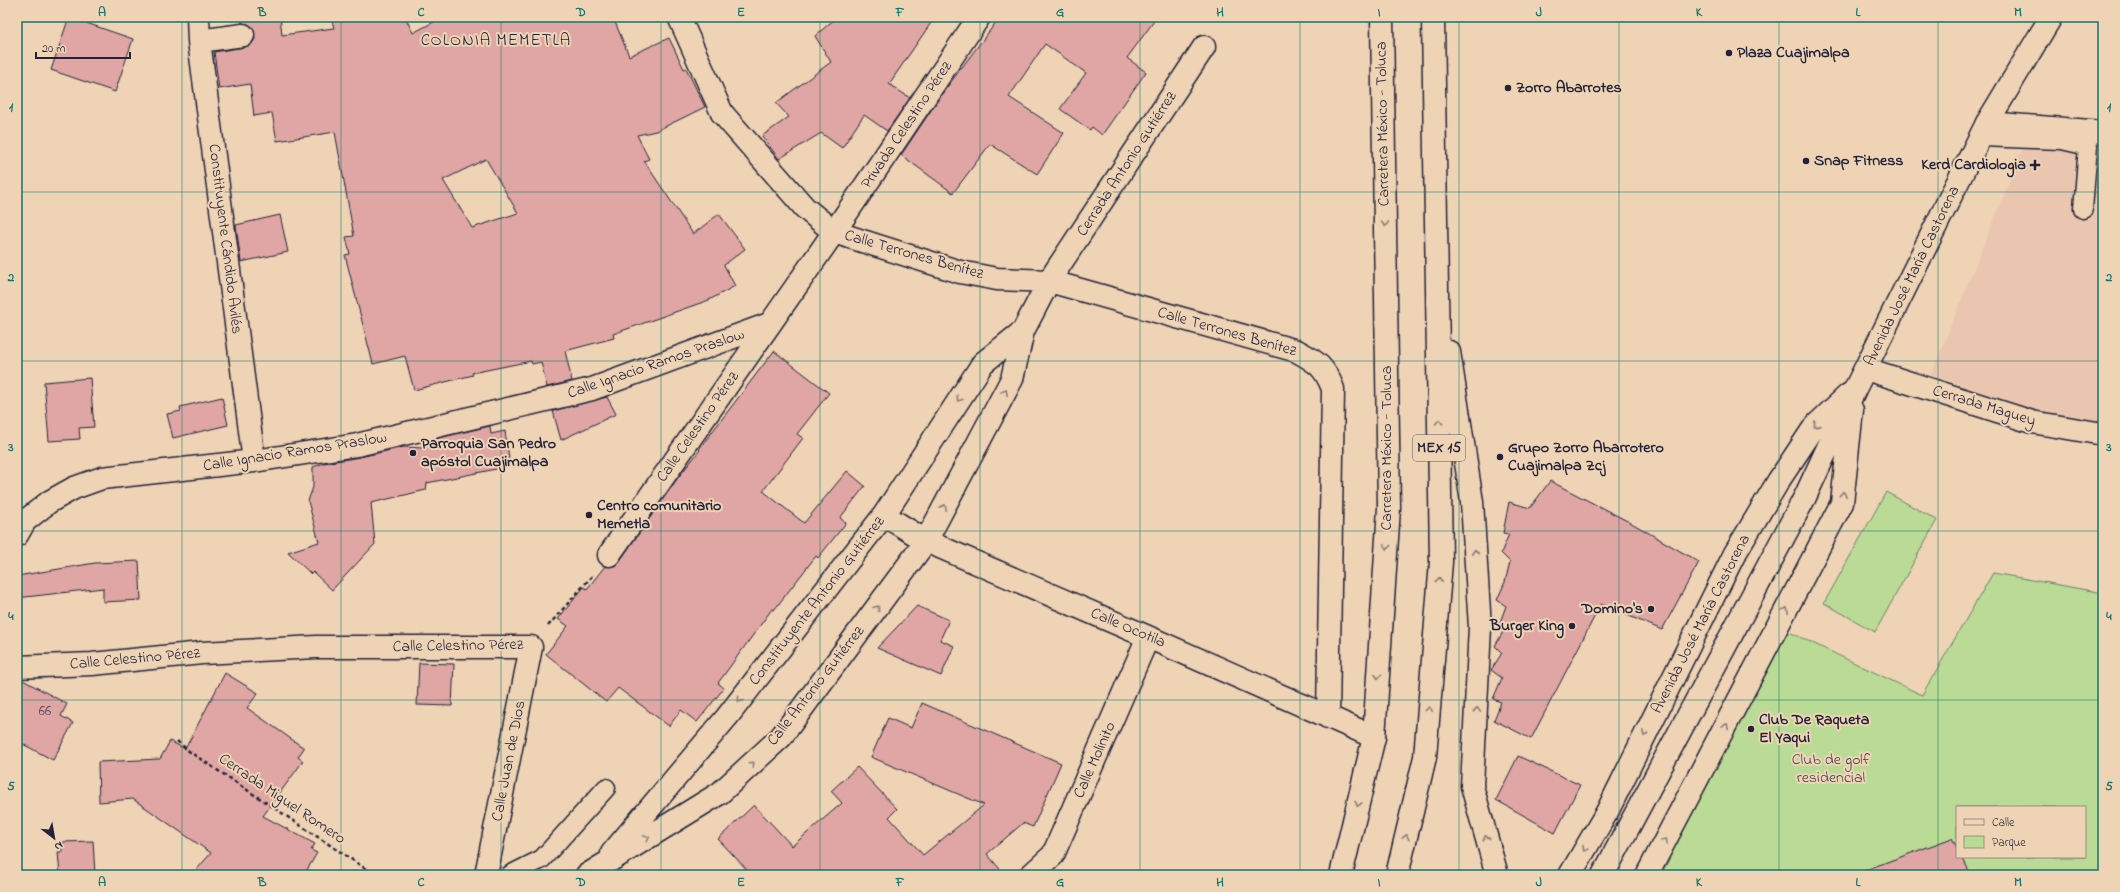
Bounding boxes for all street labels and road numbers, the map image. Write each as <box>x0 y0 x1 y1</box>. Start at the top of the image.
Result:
street label: Carretera México - Toluca <box>1370 41 1396 207</box>
street label: Privada Celestino Pérez <box>855 56 959 194</box>
street label: Cerrada Antonio Gutiérrez <box>1071 86 1183 241</box>
street label: Constituyente Cándido Avilés <box>201 143 249 335</box>
street label: Avenida José María Castorena <box>1858 182 1966 370</box>
street label: Calle Terrones Benítez <box>842 224 987 286</box>
street label: Calle Terrones Benítez <box>1155 301 1300 363</box>
street label: Calle Ignacio Ramos Praslow <box>564 322 748 406</box>
street label: Calle Celestino Pérez <box>651 366 745 487</box>
street label: Carretera México - Toluca <box>1375 366 1399 530</box>
street label: Cerrada Maguey <box>1929 379 2039 433</box>
street label: Calle Ignacio Ramos Praslow <box>201 426 389 478</box>
road number: MEX 15 <box>1413 435 1465 461</box>
street label: Constituyente Antonio Gutiérrez <box>743 511 891 691</box>
street label: Avenida José María Castorena <box>1645 530 1757 718</box>
street label: Calle Ocotila <box>1087 601 1169 655</box>
street label: Calle Antonio Gutiérrez <box>761 621 871 751</box>
street label: Calle Celestino Pérez <box>392 633 524 659</box>
street label: Calle Celestino Pérez <box>69 641 201 677</box>
street label: Calle Juan de Dios <box>486 699 532 823</box>
street label: Calle Molinito <box>1067 718 1123 802</box>
street label: Cerrada Miguel Romero <box>214 747 350 851</box>

